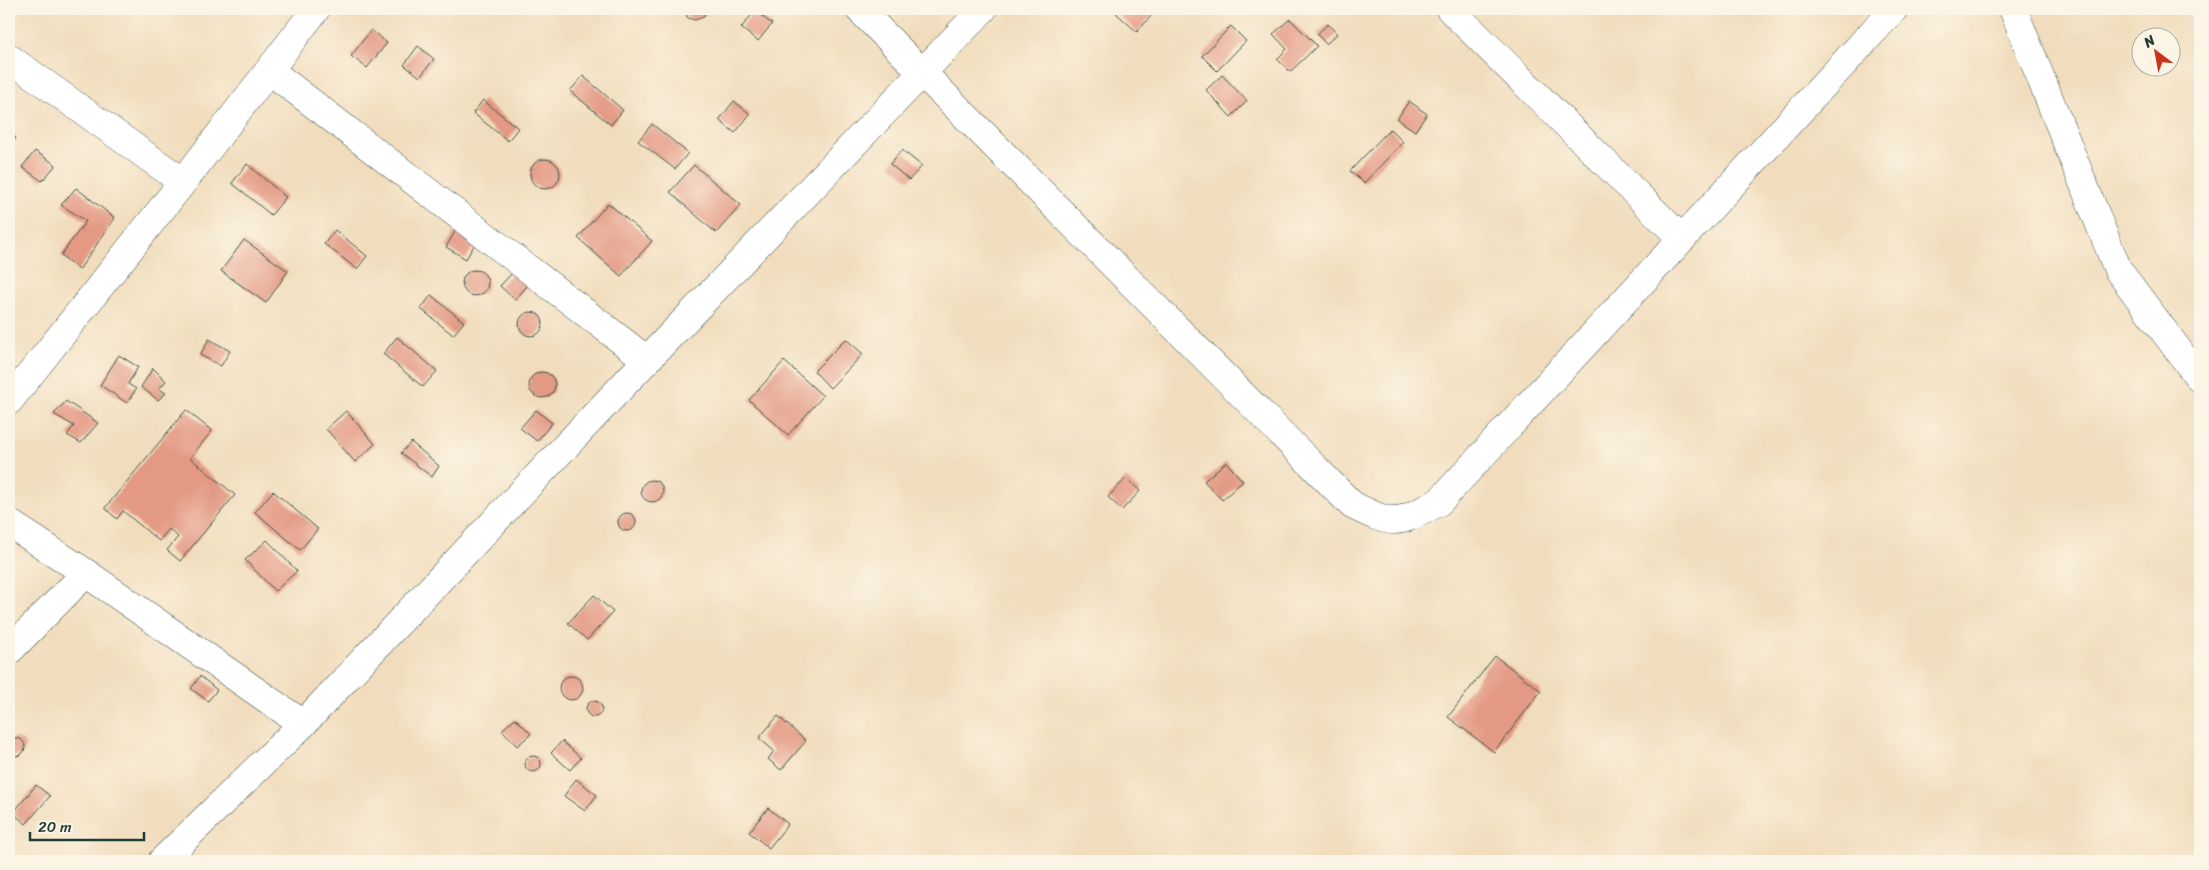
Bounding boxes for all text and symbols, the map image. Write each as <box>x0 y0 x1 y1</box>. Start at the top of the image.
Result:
north arrow <box>2132 28 2182 78</box>
text: N <box>2138 28 2160 55</box>
scale bar <box>30 810 144 842</box>
text: 20 m <box>38 814 72 840</box>

